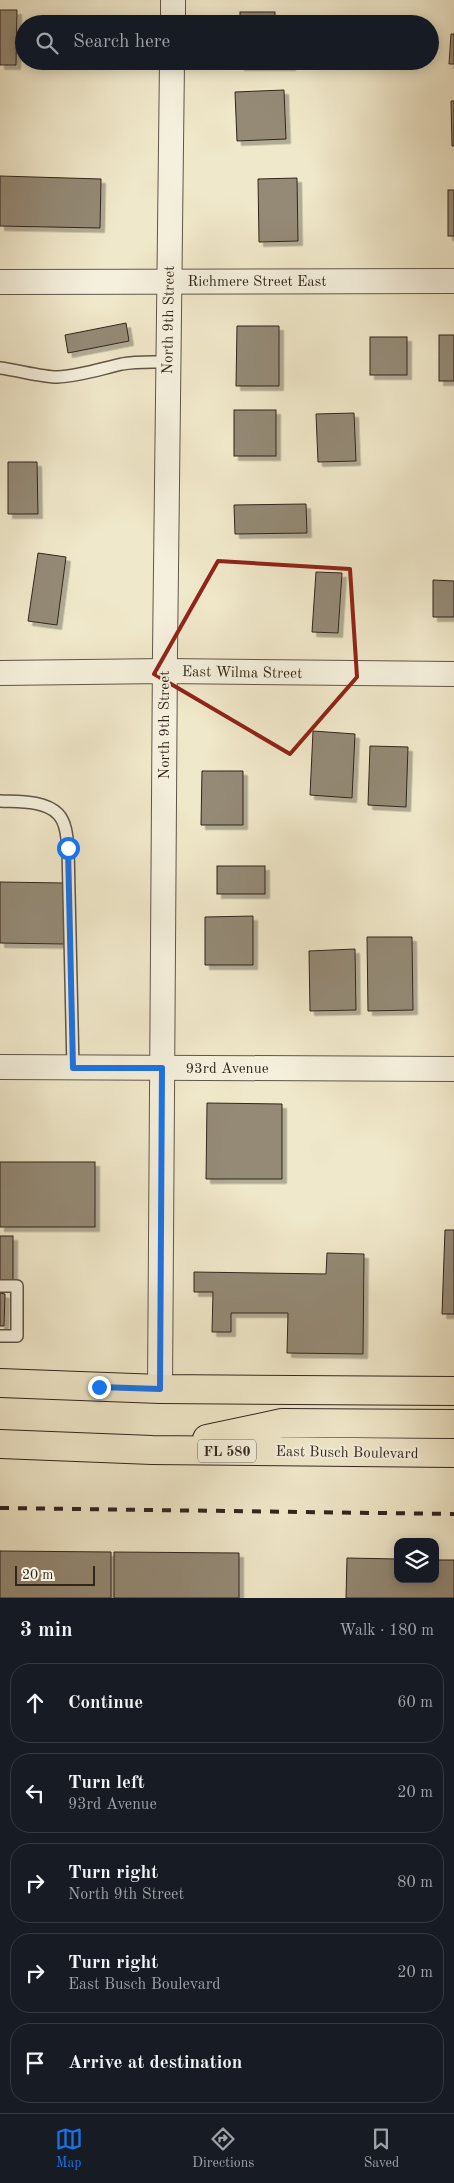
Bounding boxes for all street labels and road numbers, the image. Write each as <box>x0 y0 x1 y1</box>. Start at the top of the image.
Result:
street label: North 9th Street <box>161 265 178 375</box>
street label: Richmere Street East <box>187 275 327 290</box>
street label: East Wilma Street <box>182 665 302 682</box>
street label: North 9th Street <box>158 671 173 779</box>
street label: 93rd Avenue <box>185 1062 269 1077</box>
road number: FL 580 <box>198 1440 256 1462</box>
street label: East Busch Boulevard <box>275 1445 419 1462</box>

